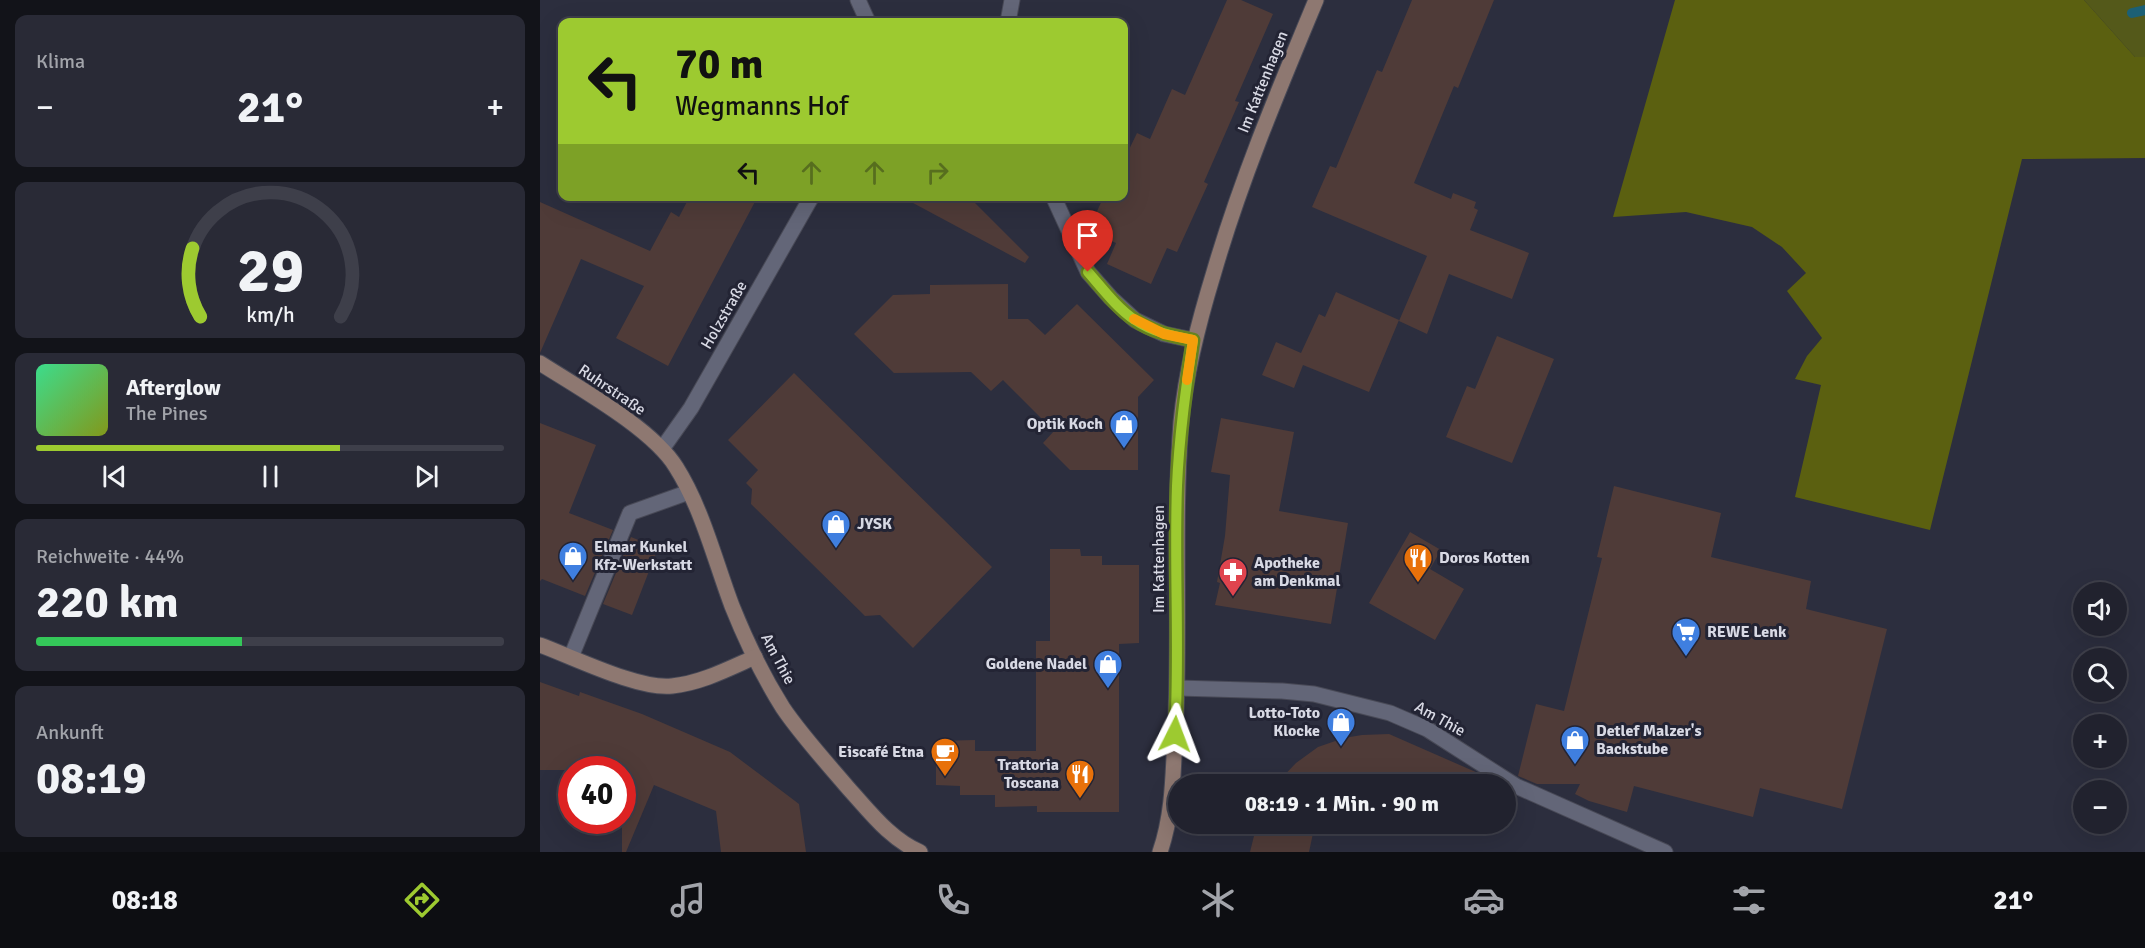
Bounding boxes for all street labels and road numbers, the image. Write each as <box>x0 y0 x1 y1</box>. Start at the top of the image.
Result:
street label: Im Kattenhagen <box>1233 28 1293 136</box>
street label: Holzstraße <box>696 277 752 353</box>
street label: Ruhrstraße <box>574 360 650 420</box>
street label: Im Kattenhagen <box>1149 505 1169 613</box>
street label: Am Thie <box>756 630 800 688</box>
street label: Am Thie <box>1411 697 1469 741</box>

